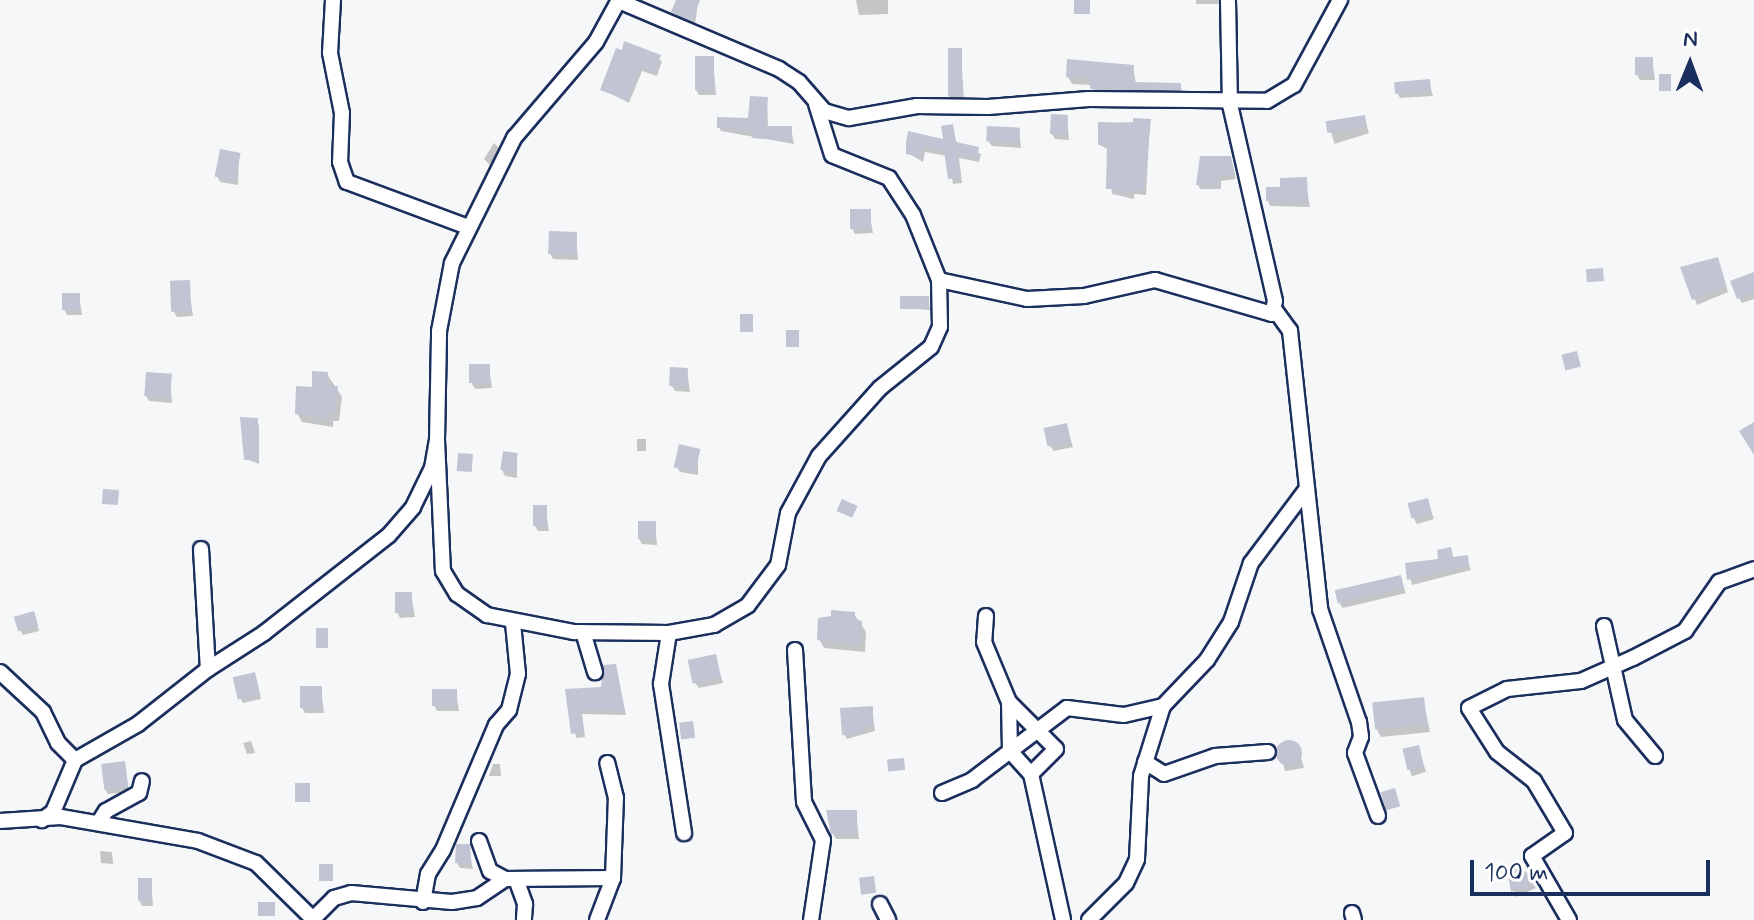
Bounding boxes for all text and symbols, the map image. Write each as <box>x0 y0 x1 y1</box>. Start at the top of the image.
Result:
north arrow <box>1650 24 1730 104</box>
text: N <box>1683 26 1698 54</box>
scale bar <box>1474 844 1714 894</box>
text: 100 m <box>1484 858 1548 889</box>

